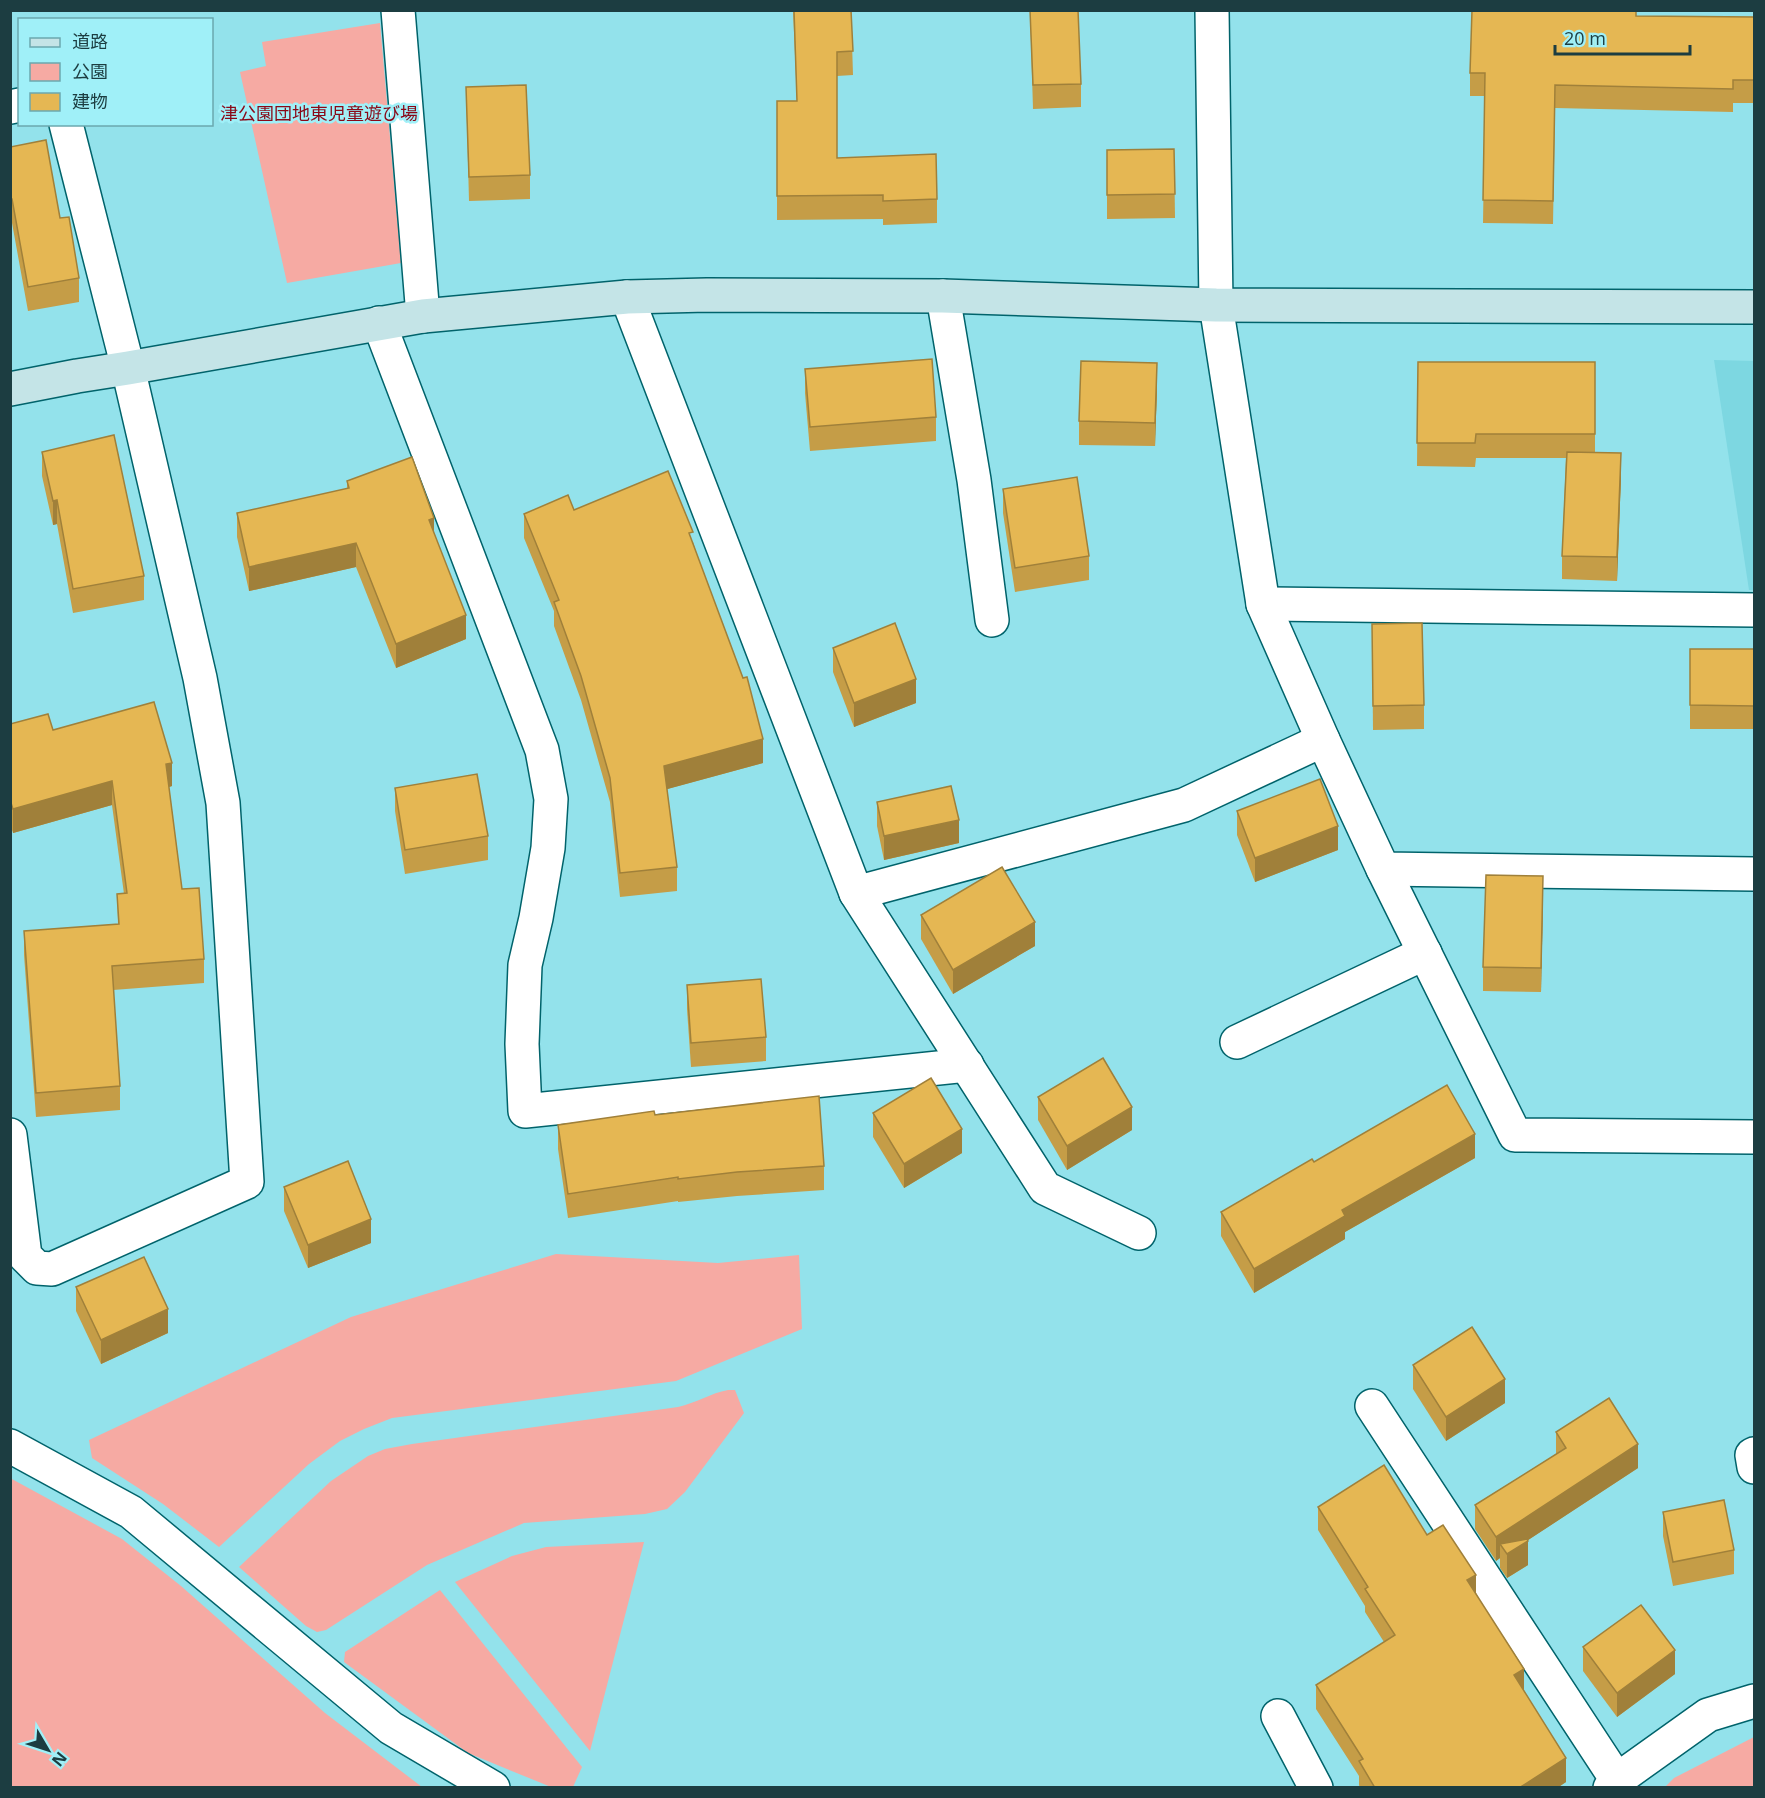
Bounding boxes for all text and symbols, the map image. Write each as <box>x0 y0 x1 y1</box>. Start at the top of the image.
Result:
legend <box>18 18 213 126</box>
scale bar <box>1555 18 1690 56</box>
text: 20 m <box>1564 26 1606 50</box>
text: 道路 <box>72 29 108 53</box>
text: 公園 <box>72 59 108 83</box>
text: 建物 <box>72 89 108 113</box>
park label: 津公園団地東児童遊び場 <box>220 101 418 125</box>
north arrow <box>18 1720 78 1780</box>
text: N <box>47 1747 72 1771</box>

